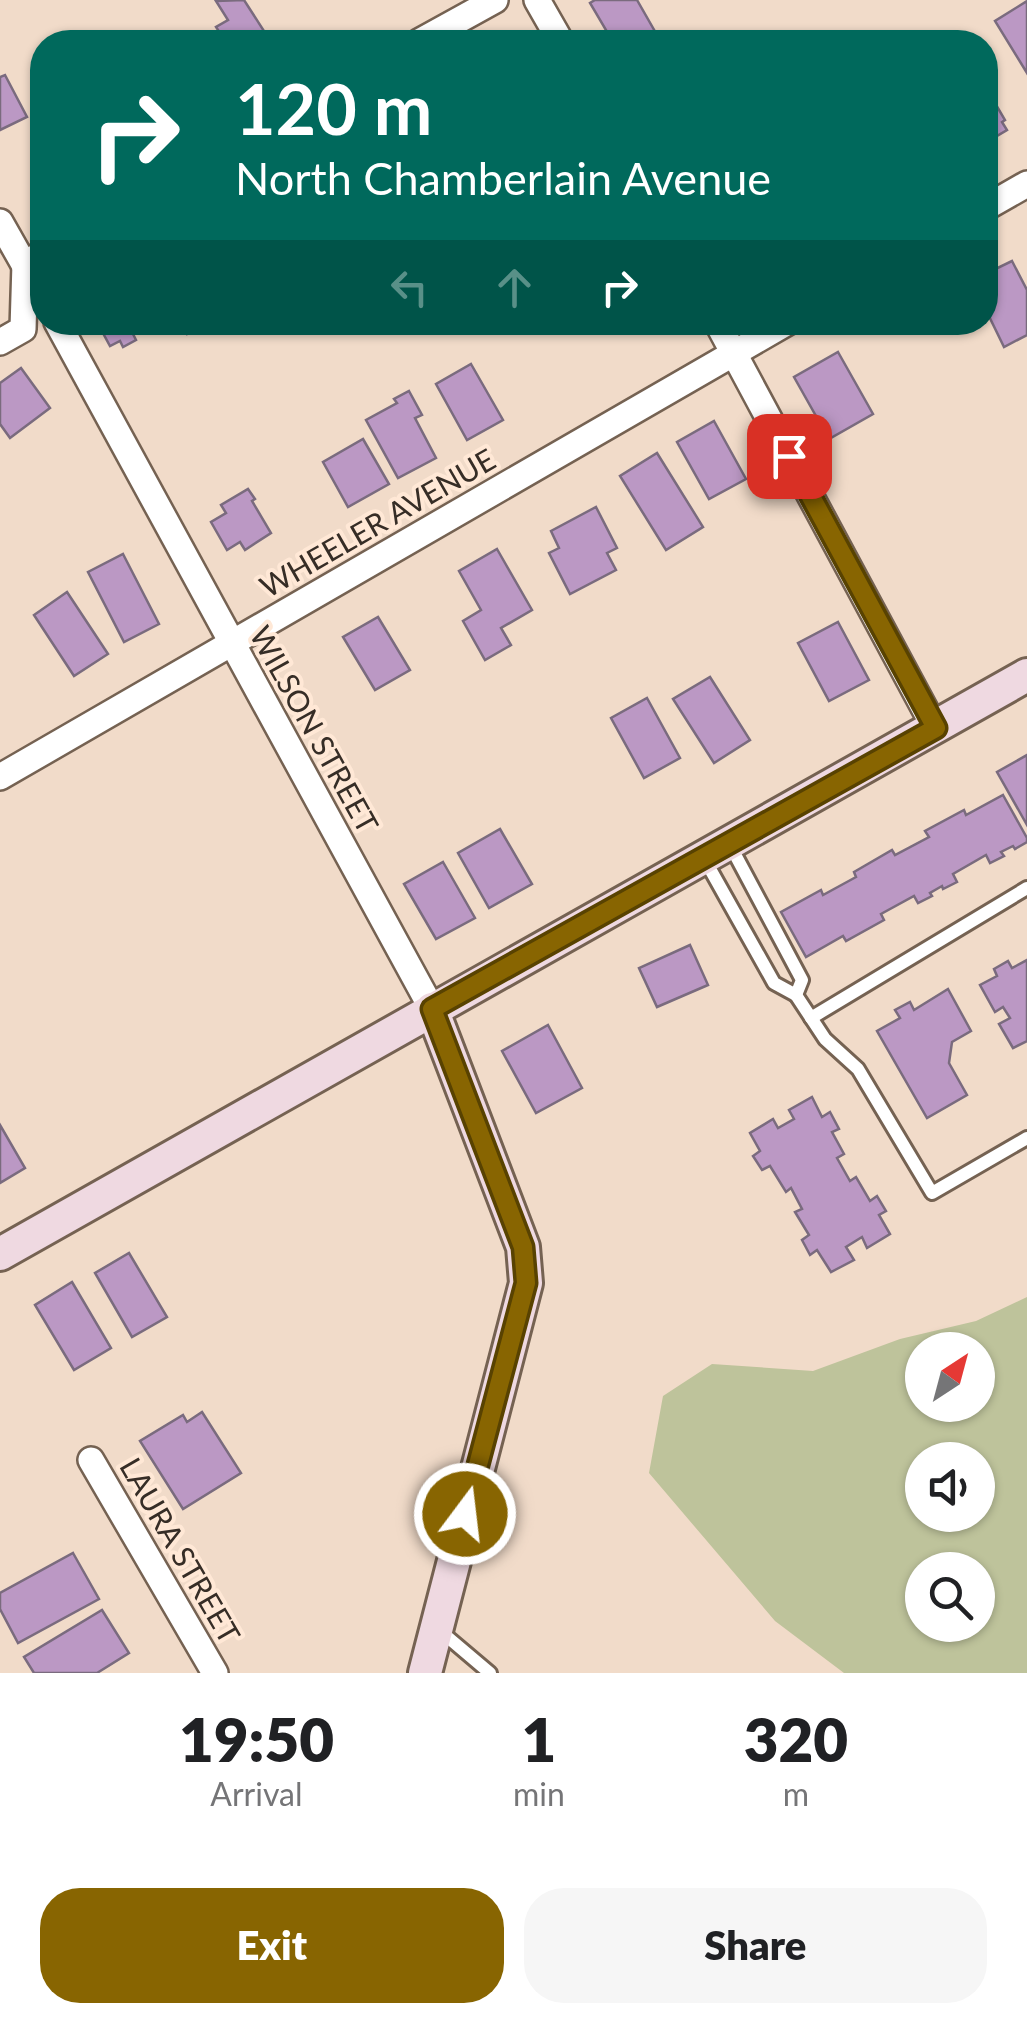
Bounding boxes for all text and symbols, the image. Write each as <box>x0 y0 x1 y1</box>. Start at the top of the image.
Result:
text: 120 m <box>235 66 432 150</box>
icon: right <box>70 70 200 200</box>
text: North Chamberlain Avenue <box>235 151 771 205</box>
icon: left <box>382 260 437 315</box>
icon: ahead <box>487 260 542 315</box>
icon: right <box>592 260 647 315</box>
pin <box>747 414 832 499</box>
icon: arrive <box>762 429 817 484</box>
street label: WHEELER AVENUE <box>253 440 501 604</box>
street label: WILSON STREET <box>243 619 387 839</box>
north arrow <box>905 1332 995 1422</box>
map controls <box>905 1332 995 1642</box>
button: sound <box>905 1442 995 1532</box>
street label: LAURA STREET <box>113 1451 249 1649</box>
position arrow <box>413 1462 517 1566</box>
button: search <box>905 1552 995 1642</box>
text: 19:50 <box>179 1703 334 1775</box>
text: 1 <box>521 1703 556 1775</box>
text: 320 <box>744 1703 848 1775</box>
text: Arrival <box>210 1774 303 1813</box>
text: min <box>513 1774 565 1813</box>
text: m <box>783 1774 809 1813</box>
button: Exit <box>40 1888 504 2003</box>
button: Share <box>524 1888 987 2003</box>

